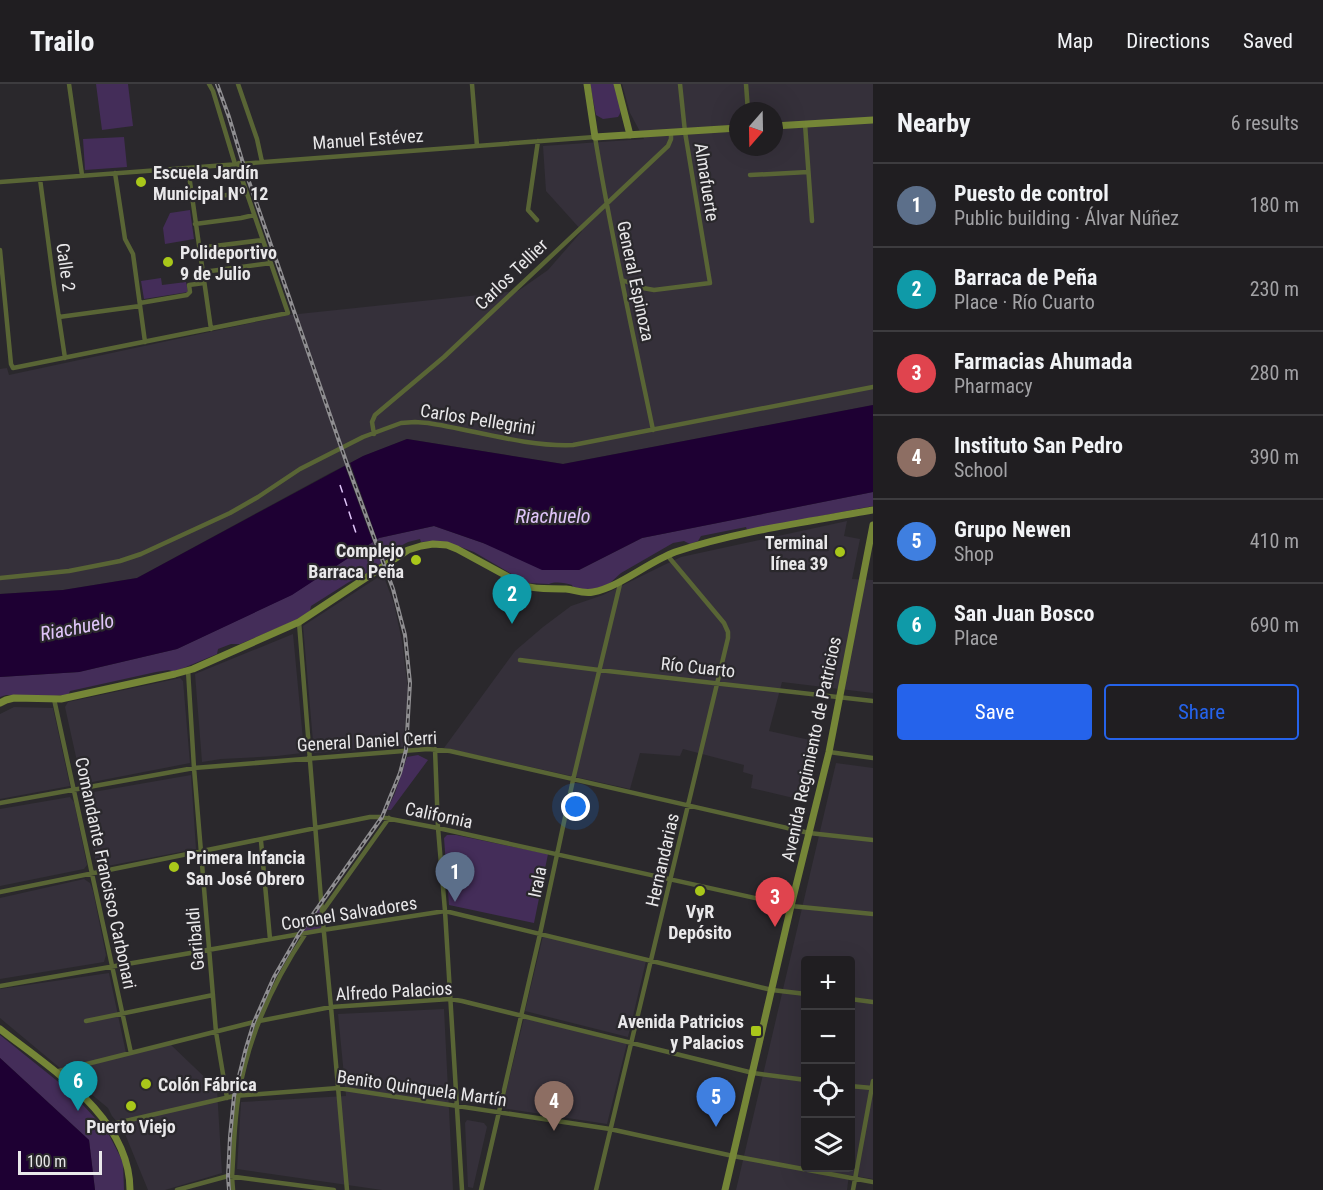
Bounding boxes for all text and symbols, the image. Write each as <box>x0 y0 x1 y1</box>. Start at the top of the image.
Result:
text: Trailo <box>30 25 94 58</box>
text: Map <box>1057 29 1093 53</box>
text: Directions <box>1126 29 1210 53</box>
text: Saved <box>1243 29 1293 53</box>
north arrow <box>729 102 783 156</box>
text: Nearby <box>897 108 971 138</box>
text: 6 results <box>1231 111 1299 135</box>
street label: Manuel Estévez <box>312 125 424 153</box>
street label: Almafuerte <box>690 141 724 223</box>
place label: Escuela Jardín Municipal Nº 12 <box>153 162 268 204</box>
marker: Escuela Jardín Municipal Nº 12 <box>134 175 148 189</box>
text: Puesto de control <box>954 181 1109 206</box>
text: 1 <box>911 193 922 217</box>
text: 180 m <box>1250 193 1299 217</box>
text: Public building · Álvar Núñez <box>954 206 1179 230</box>
street label: General Espinoza <box>613 219 659 343</box>
street label: Carlos Tellier <box>470 234 552 314</box>
street label: Calle 2 <box>52 242 80 293</box>
place label: Polideportivo 9 de Julio <box>180 242 277 284</box>
marker: Polideportivo 9 de Julio <box>161 255 175 269</box>
text: Barraca de Peña <box>954 265 1097 290</box>
text: 2 <box>911 277 922 301</box>
text: 230 m <box>1250 277 1299 301</box>
text: Place · Río Cuarto <box>954 290 1095 314</box>
text: Farmacias Ahumada <box>954 349 1132 374</box>
text: 3 <box>911 361 922 385</box>
text: 280 m <box>1250 361 1299 385</box>
text: Pharmacy <box>954 374 1033 398</box>
street label: Carlos Pellegrini <box>419 400 537 438</box>
text: Instituto San Pedro <box>954 433 1123 458</box>
text: 4 <box>911 445 922 469</box>
text: 390 m <box>1250 445 1299 469</box>
text: School <box>954 458 1008 482</box>
water label: Riachuelo <box>515 504 591 528</box>
text: Grupo Newen <box>954 517 1071 542</box>
text: 5 <box>911 529 922 553</box>
text: 410 m <box>1250 529 1299 553</box>
place label: Terminal línea 39 <box>765 532 828 574</box>
place label: Complejo Barraca Peña <box>308 540 404 582</box>
text: Shop <box>954 542 994 566</box>
marker: Terminal línea 39 <box>833 545 847 559</box>
marker: Complejo Barraca Peña <box>409 553 423 567</box>
pin: 2 <box>492 574 532 624</box>
text: San Juan Bosco <box>954 601 1094 626</box>
water label: Riachuelo <box>38 608 116 646</box>
text: 6 <box>911 613 922 637</box>
text: 690 m <box>1250 613 1299 637</box>
text: Place <box>954 626 998 650</box>
street label: Avenida Regimiento de Patricios <box>777 635 845 863</box>
street label: Río Cuarto <box>660 653 736 681</box>
button: Save <box>897 684 1092 740</box>
button: Share <box>1104 684 1299 740</box>
street label: General Daniel Cerri <box>296 727 438 755</box>
street label: Comandante Francisco Carbonari <box>71 755 141 991</box>
your location <box>561 792 590 821</box>
street label: California <box>403 798 475 832</box>
street label: Hernandarias <box>641 811 683 909</box>
place label: Primera Infancia San José Obrero <box>186 847 305 889</box>
pin: 1 <box>436 852 474 902</box>
marker: Primera Infancia San José Obrero <box>167 860 181 874</box>
street label: Irala <box>524 865 550 899</box>
pin: 3 <box>756 878 794 927</box>
marker: VyR Depósito <box>693 884 707 898</box>
street label: Coronel Salvadores <box>280 892 418 934</box>
place label: VyR Depósito <box>668 901 732 943</box>
street label: Garibaldi <box>182 906 208 972</box>
map controls <box>801 956 855 1172</box>
button: + <box>801 956 855 1010</box>
street label: Alfredo Palacios <box>335 977 453 1005</box>
button: − <box>801 1010 855 1064</box>
place label: Avenida Patricios y Palacios <box>618 1011 744 1053</box>
marker: Avenida Patricios y Palacios <box>749 1024 763 1038</box>
pin: 6 <box>58 1062 98 1111</box>
button: locate <box>801 1064 855 1118</box>
street label: Benito Quinquela Martín <box>336 1066 508 1110</box>
place label: Colón Fábrica <box>158 1074 257 1095</box>
marker: Colón Fábrica <box>139 1077 153 1091</box>
pin: 5 <box>696 1078 736 1127</box>
pin: 4 <box>534 1082 574 1131</box>
marker: Puerto Viejo <box>124 1099 138 1113</box>
place label: Puerto Viejo <box>86 1116 176 1137</box>
button: layers <box>801 1118 855 1172</box>
scale bar <box>18 1148 102 1176</box>
text: 100 m <box>27 1152 66 1171</box>

